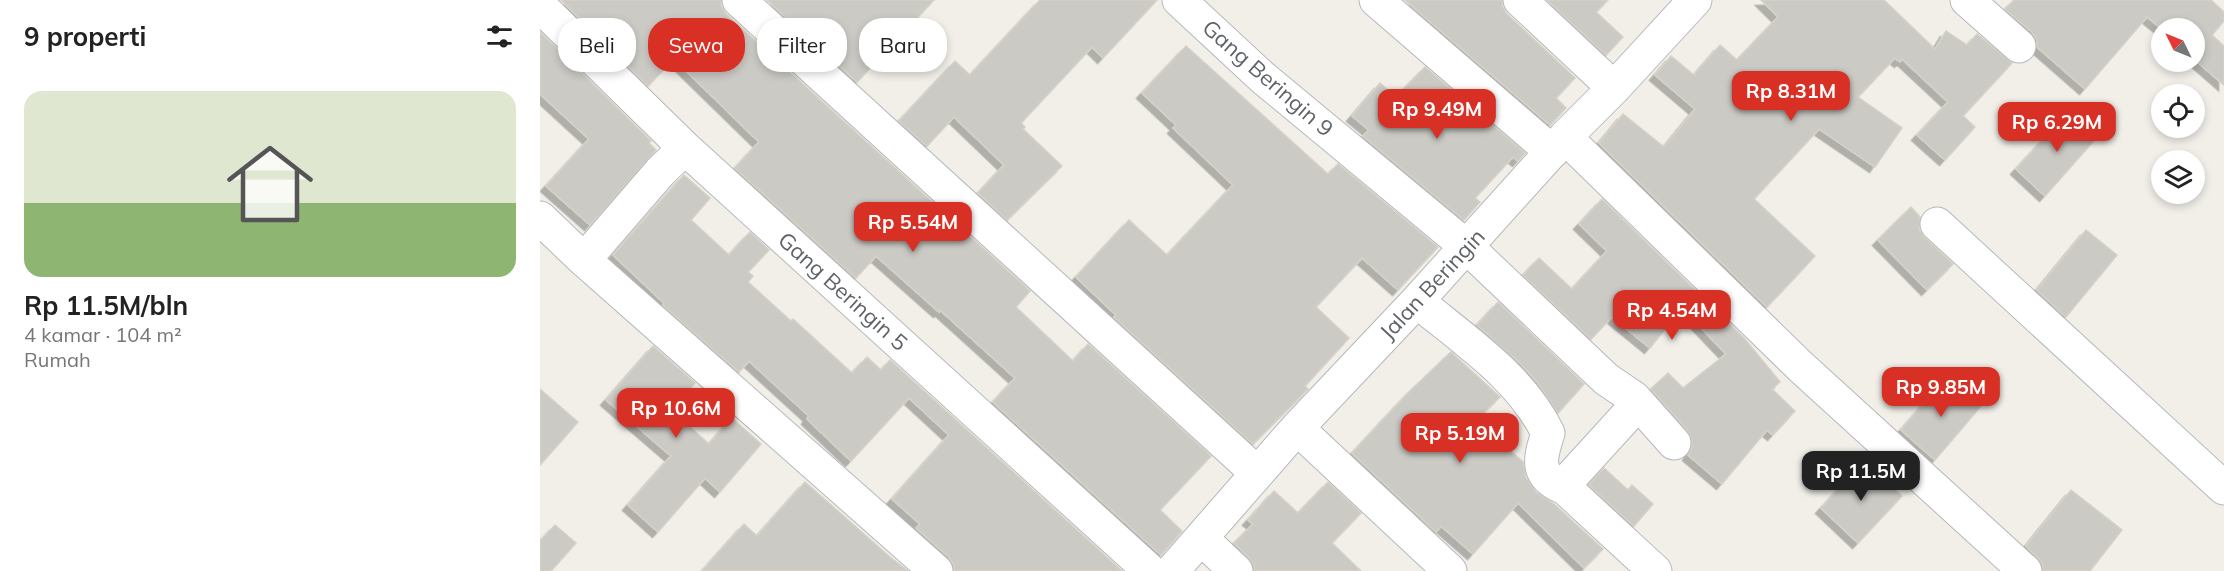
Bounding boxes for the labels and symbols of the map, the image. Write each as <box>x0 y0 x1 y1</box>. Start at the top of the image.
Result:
street label: Gang Beringin 9 <box>1197 13 1339 143</box>
north arrow <box>2151 18 2205 72</box>
pin: Rp 8.31M <box>1729 71 1853 122</box>
pin: Rp 9.49M <box>1375 89 1499 140</box>
pin: Rp 6.29M <box>1995 102 2119 153</box>
pin: Rp 5.54M <box>851 202 975 253</box>
street label: Jalan Beringin <box>1373 223 1491 345</box>
street label: Gang Beringin 5 <box>772 226 914 356</box>
pin: Rp 4.54M <box>1610 290 1734 341</box>
pin: Rp 9.85M <box>1879 367 2003 418</box>
pin: Rp 10.6M <box>614 388 738 439</box>
pin: Rp 5.19M <box>1398 413 1522 464</box>
pin: Rp 11.5M <box>1799 451 1923 502</box>

